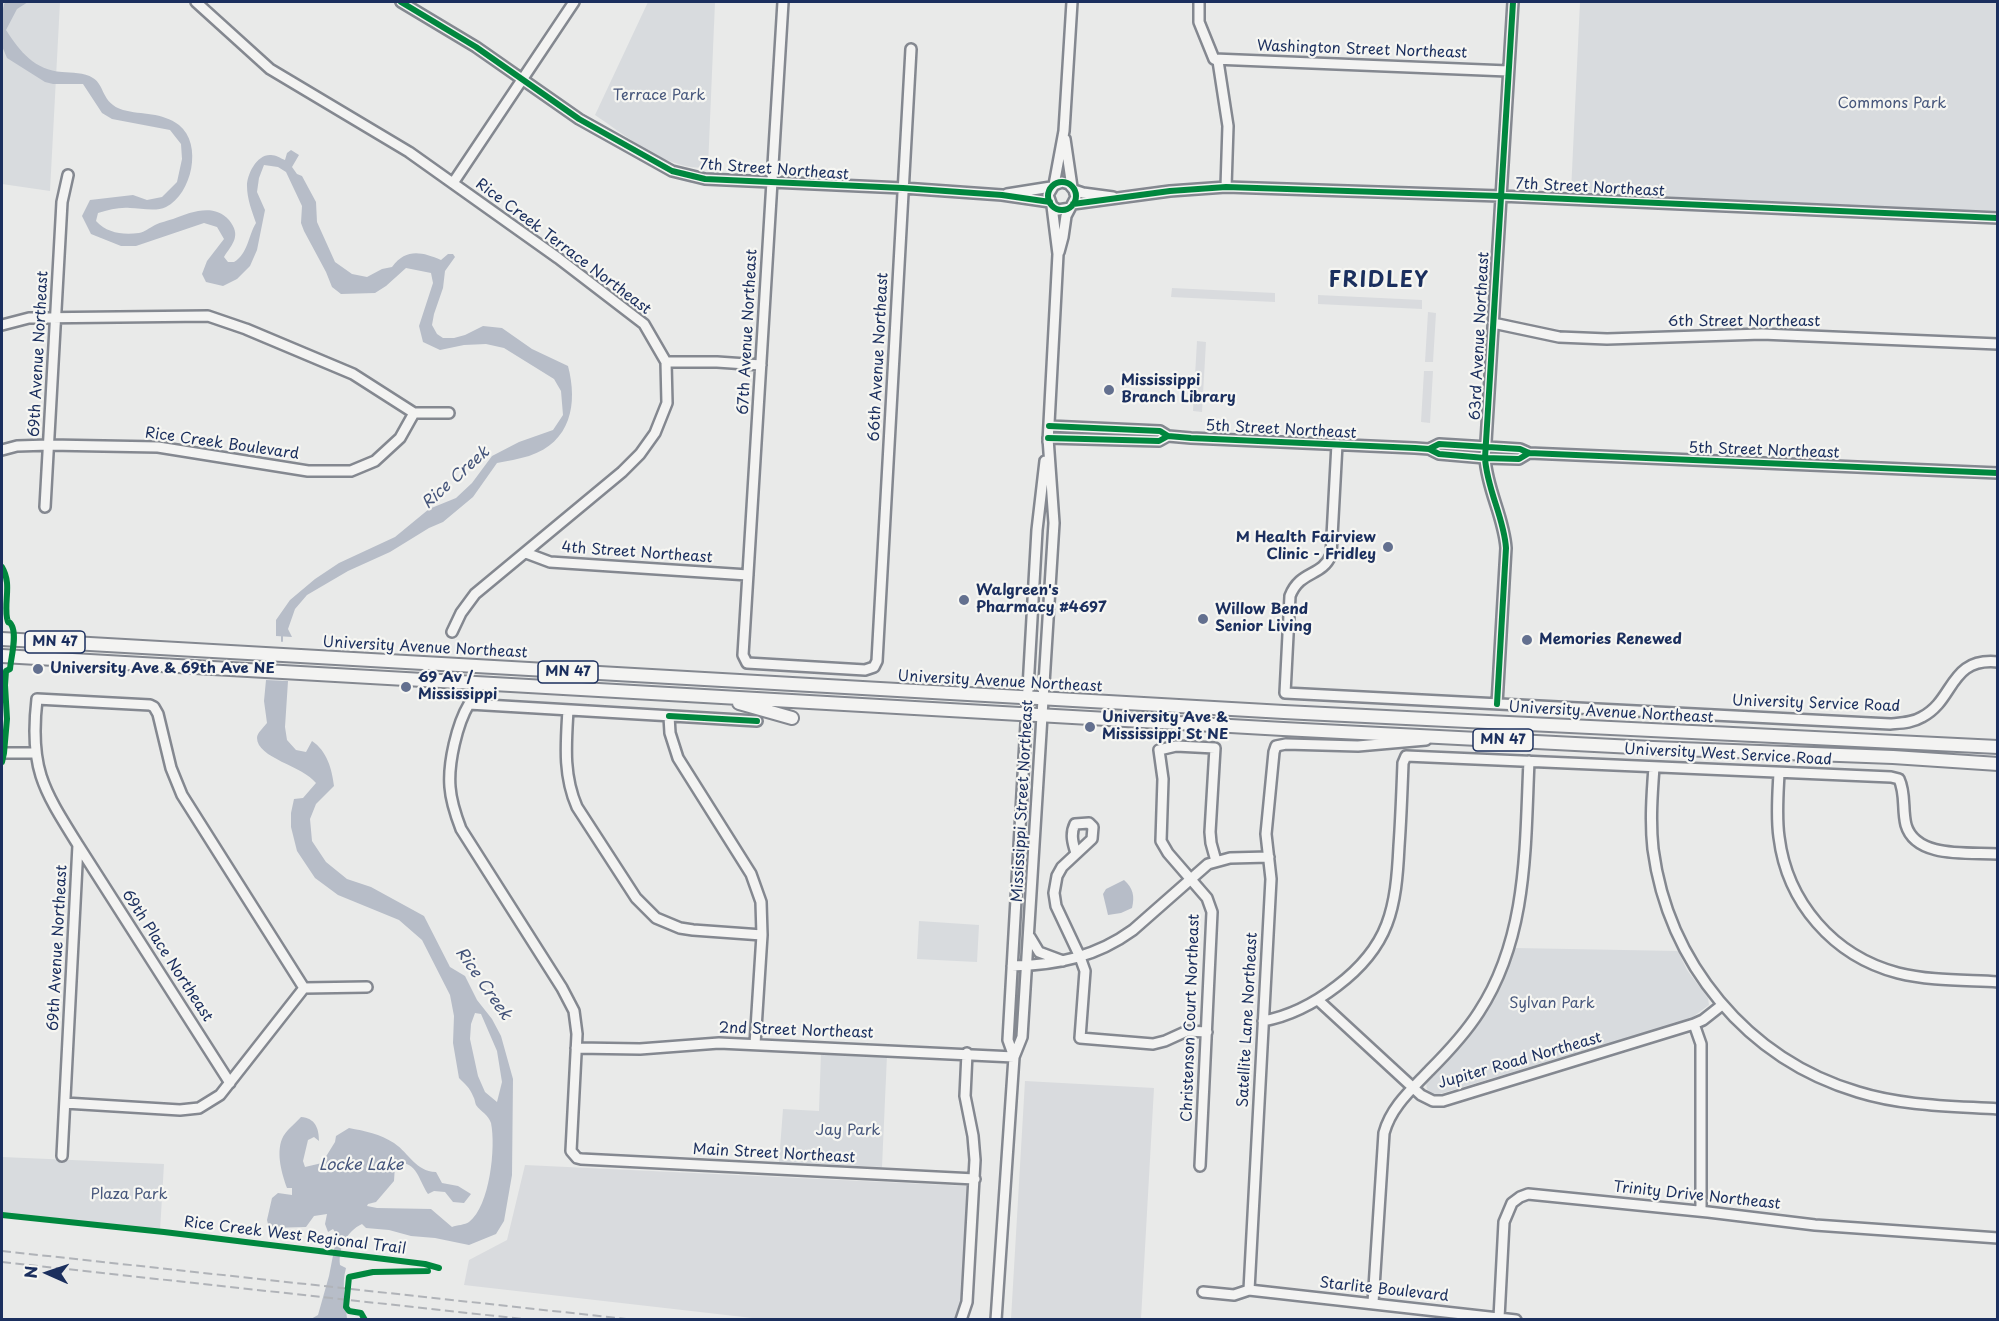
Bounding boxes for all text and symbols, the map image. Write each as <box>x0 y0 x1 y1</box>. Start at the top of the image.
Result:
street label: Washington Street Northeast <box>1256 37 1468 63</box>
park label: Terrace Park <box>613 87 705 105</box>
park label: Commons Park <box>1838 95 1946 113</box>
street label: 7th Street Northeast <box>699 156 849 184</box>
street label: Rice Creek Terrace Northeast <box>472 175 654 319</box>
street label: 7th Street Northeast <box>1515 175 1665 201</box>
street label: 67th Avenue Northeast <box>735 249 761 415</box>
street label: 63rd Avenue Northeast <box>1467 251 1493 421</box>
district label: FRIDLEY <box>1329 268 1429 294</box>
street label: 69th Avenue Northeast <box>26 270 52 438</box>
street label: 66th Avenue Northeast <box>866 272 892 442</box>
street label: 6th Street Northeast <box>1668 313 1820 331</box>
place label: Mississippi Branch Library <box>1121 372 1236 407</box>
marker: Mississippi Branch Library <box>1102 383 1116 397</box>
street label: 5th Street Northeast <box>1205 417 1357 443</box>
street label: Rice Creek Boulevard <box>144 424 300 464</box>
street label: 5th Street Northeast <box>1688 439 1840 463</box>
water label: Rice Creek <box>418 443 494 513</box>
place label: M Health Fairview Clinic - Fridley <box>1236 529 1376 564</box>
street label: 4th Street Northeast <box>561 539 713 567</box>
marker: M Health Fairview Clinic - Fridley <box>1381 540 1395 554</box>
place label: Walgreen's Pharmacy #4697 <box>976 582 1107 617</box>
marker: Walgreen's Pharmacy #4697 <box>957 593 971 607</box>
place label: Willow Bend Senior Living <box>1215 601 1312 636</box>
marker: Willow Bend Senior Living <box>1196 612 1210 626</box>
road number: MN 47 <box>25 631 85 653</box>
place label: Memories Renewed <box>1539 631 1682 649</box>
marker: Memories Renewed <box>1520 633 1534 647</box>
street label: University Avenue Northeast <box>322 634 528 662</box>
place label: University Ave & 69th Ave NE <box>50 660 275 678</box>
road number: MN 47 <box>538 661 598 683</box>
marker: University Ave & 69th Ave NE <box>31 662 45 676</box>
street label: University Avenue Northeast <box>897 668 1103 696</box>
place label: 69 Av / Mississippi <box>418 669 497 704</box>
marker: 69 Av / Mississippi <box>399 680 413 694</box>
street label: University Service Road <box>1732 692 1900 716</box>
street label: Mississippi Street Northeast <box>1009 699 1037 903</box>
street label: University Avenue Northeast <box>1508 699 1714 727</box>
place label: University Ave & Mississippi St NE <box>1102 709 1228 744</box>
marker: University Ave & Mississippi St NE <box>1083 720 1097 734</box>
road number: MN 47 <box>1473 729 1533 751</box>
street label: University West Service Road <box>1623 741 1833 769</box>
street label: 69th Avenue Northeast <box>45 864 71 1032</box>
street label: 69th Place Northeast <box>118 887 216 1025</box>
street label: Christenson Court Northeast <box>1178 914 1204 1122</box>
street label: Satellite Lane Northeast <box>1234 932 1262 1108</box>
water label: Rice Creek <box>451 944 515 1024</box>
park label: Sylvan Park <box>1509 995 1595 1013</box>
street label: 2nd Street Northeast <box>718 1019 874 1043</box>
street label: Jupiter Road Northeast <box>1436 1029 1604 1093</box>
park label: Jay Park <box>816 1122 880 1140</box>
street label: Main Street Northeast <box>692 1141 856 1167</box>
water label: Locke Lake <box>319 1156 403 1176</box>
street label: Trinity Drive Northeast <box>1613 1178 1781 1214</box>
park label: Plaza Park <box>90 1186 168 1204</box>
street label: Rice Creek West Regional Trail <box>183 1213 407 1259</box>
north arrow <box>18 1243 78 1303</box>
text: N <box>18 1265 42 1279</box>
street label: Starlite Boulevard <box>1319 1274 1449 1306</box>

